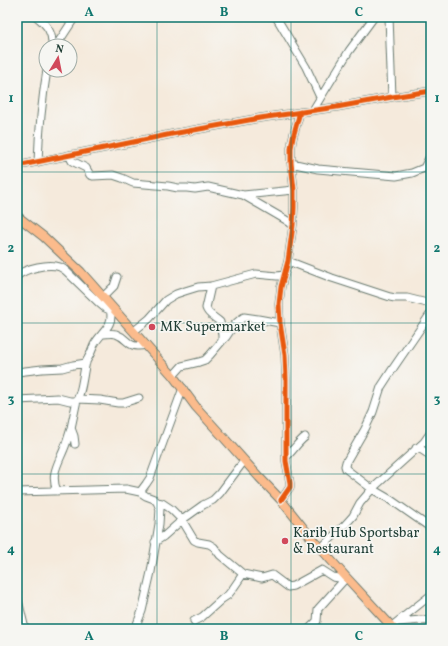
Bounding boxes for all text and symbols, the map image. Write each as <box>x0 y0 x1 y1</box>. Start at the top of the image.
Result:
text: A <box>84 4 94 22</box>
text: B <box>220 4 229 22</box>
text: C <box>355 4 363 22</box>
north arrow <box>38 38 78 78</box>
text: N <box>54 42 65 58</box>
text: 1 <box>8 90 14 108</box>
text: 1 <box>434 90 440 108</box>
text: 2 <box>8 240 15 258</box>
text: 2 <box>434 240 441 258</box>
place label: MK Supermarket <box>160 318 266 337</box>
marker: MK Supermarket <box>147 322 157 332</box>
text: 3 <box>8 391 15 409</box>
text: 3 <box>434 391 441 409</box>
place label: Karib Hub Sportsbar & Restaurant <box>293 524 419 559</box>
marker: Karib Hub Sportsbar & Restaurant <box>280 536 290 546</box>
text: 4 <box>7 541 15 559</box>
text: 4 <box>433 541 441 559</box>
text: A <box>84 628 94 646</box>
text: B <box>220 628 229 646</box>
text: C <box>355 628 363 646</box>

